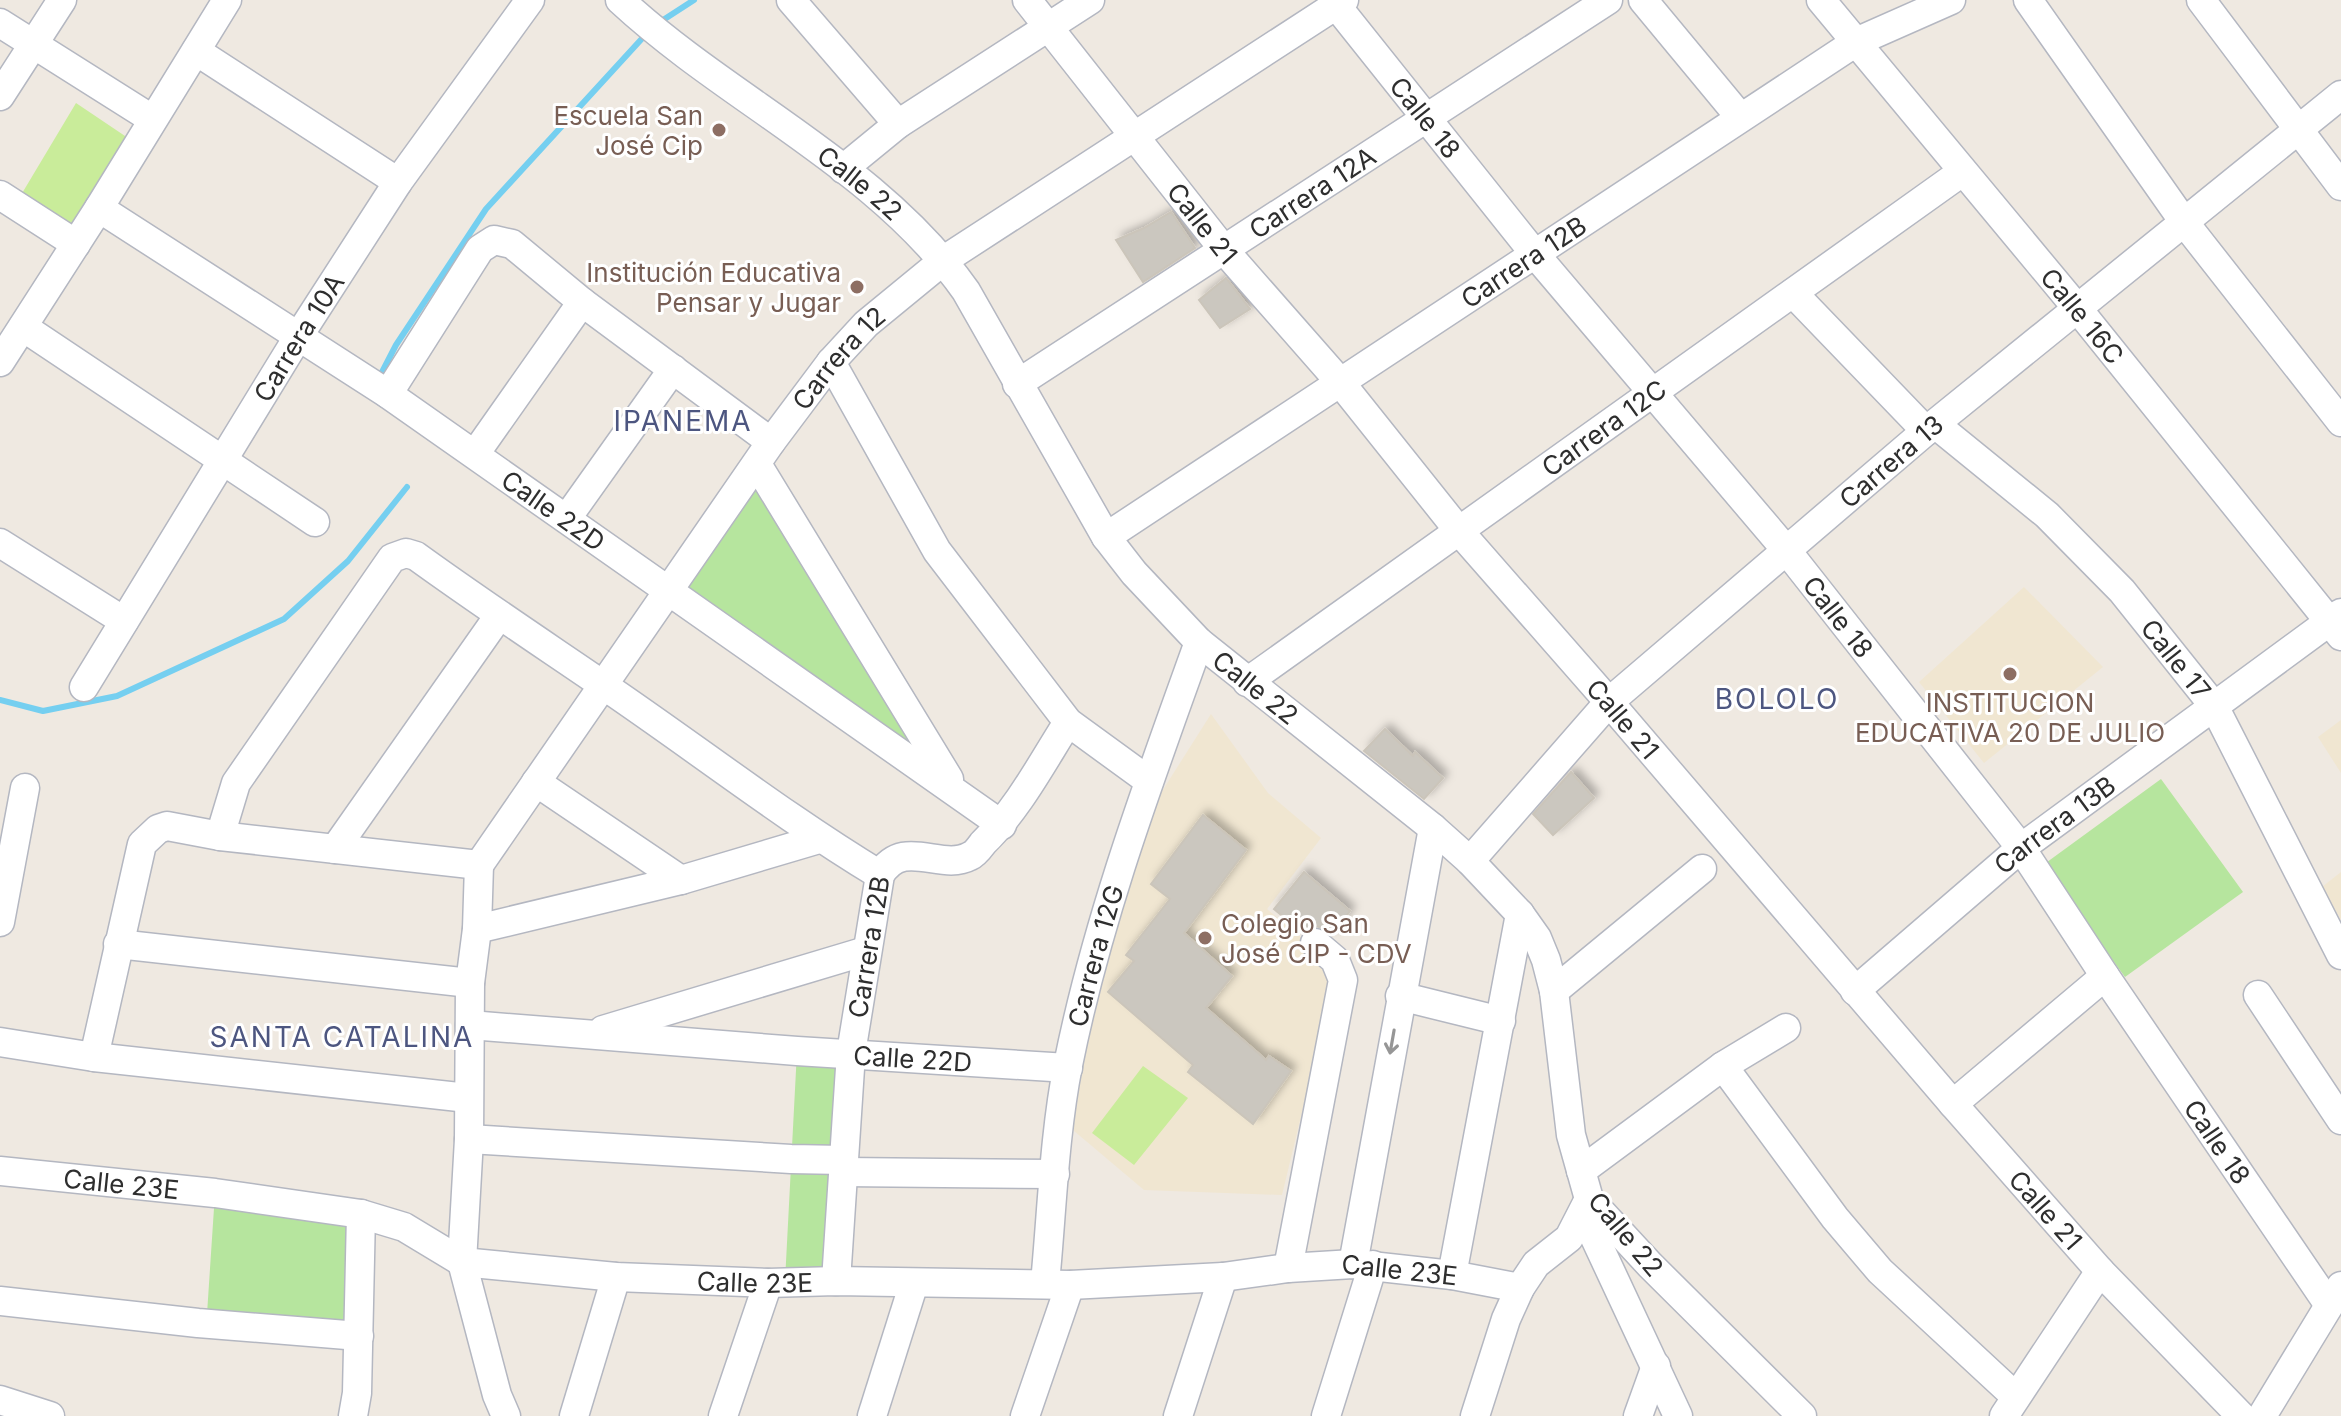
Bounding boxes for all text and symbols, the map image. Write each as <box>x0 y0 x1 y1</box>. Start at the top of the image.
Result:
street label: Calle 18 <box>1384 70 1467 164</box>
place label: Escuela San José Cip <box>553 100 703 161</box>
marker: Escuela San José Cip <box>710 121 728 139</box>
street label: Calle 22 <box>812 139 909 226</box>
street label: Carrera 12A <box>1243 140 1381 245</box>
street label: Calle 21 <box>1161 176 1244 270</box>
street label: Carrera 12B <box>1455 209 1592 314</box>
place label: Institución Educativa Pensar y Jugar <box>586 257 841 318</box>
street label: Calle 16C <box>2035 261 2131 370</box>
street label: Carrera 10A <box>247 268 350 407</box>
marker: Institución Educativa Pensar y Jugar <box>848 278 866 296</box>
street label: Carrera 12 <box>785 300 891 415</box>
street label: Carrera 12C <box>1535 373 1672 483</box>
district label: IPANEMA <box>613 404 753 438</box>
street label: Carrera 13 <box>1833 408 1949 514</box>
street label: Calle 22D <box>496 463 611 557</box>
street label: Calle 18 <box>1797 569 1880 664</box>
street label: Calle 17 <box>2135 612 2218 705</box>
street label: Calle 22 <box>1207 644 1305 731</box>
marker: INSTITUCION EDUCATIVA 20 DE JULIO <box>2001 665 2019 683</box>
street label: Calle 21 <box>1580 672 1666 765</box>
district label: BOLOLO <box>1715 682 1839 716</box>
place label: INSTITUCION EDUCATIVA 20 DE JULIO <box>1855 687 2165 748</box>
street label: Carrera 13B <box>1987 769 2121 880</box>
street label: Carrera 12B <box>841 874 895 1020</box>
street label: Carrera 12G <box>1061 881 1130 1030</box>
place label: Colegio San José CIP - CDV <box>1221 908 1412 969</box>
marker: Colegio San José CIP - CDV <box>1196 929 1214 947</box>
district label: SANTA CATALINA <box>210 1020 474 1054</box>
one-way arrow <box>1384 1029 1399 1054</box>
street label: Calle 22D <box>852 1039 973 1077</box>
street label: Calle 18 <box>2178 1093 2257 1190</box>
street label: Calle 23E <box>62 1162 181 1205</box>
street label: Calle 21 <box>2003 1164 2089 1256</box>
street label: Calle 22 <box>1582 1186 1670 1282</box>
street label: Calle 23E <box>1341 1248 1459 1291</box>
street label: Calle 23E <box>696 1265 813 1299</box>

